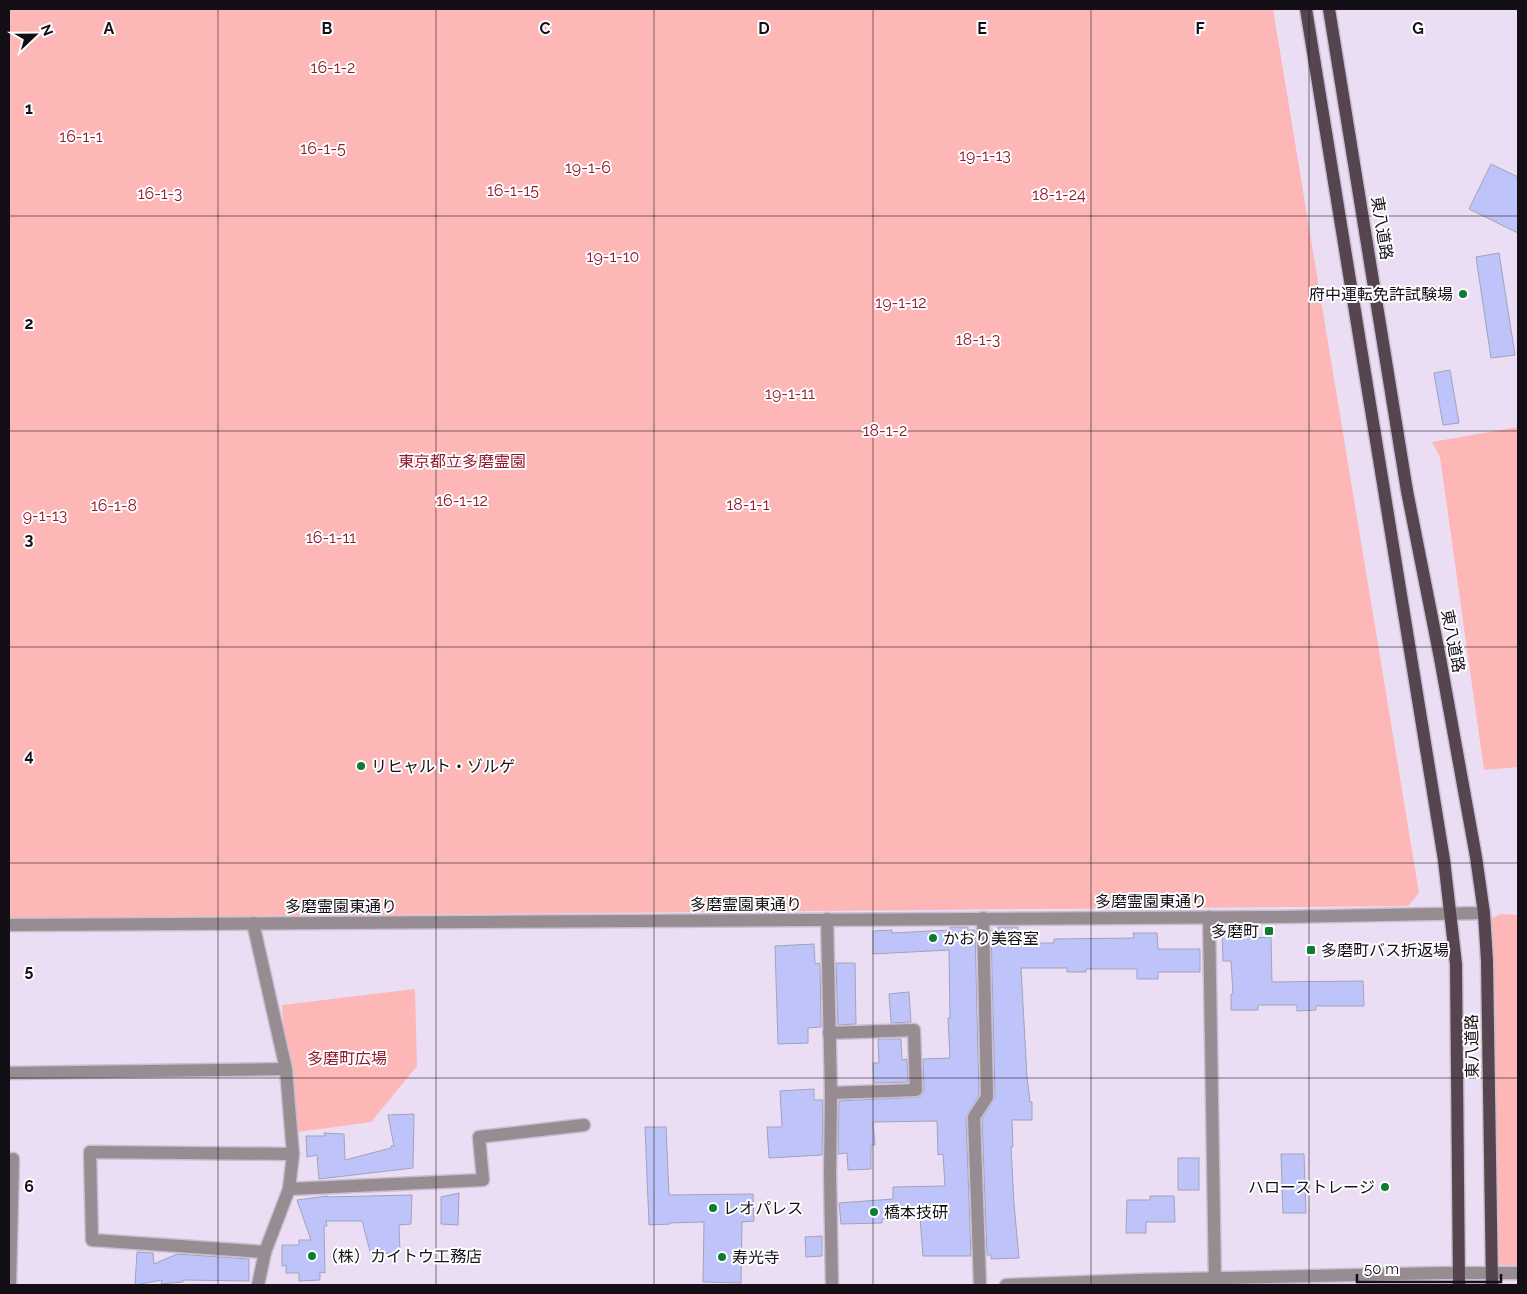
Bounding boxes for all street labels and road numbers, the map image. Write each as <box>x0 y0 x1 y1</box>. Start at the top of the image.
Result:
street label: 東八道路 <box>1368 195 1396 261</box>
street label: 東八道路 <box>1438 608 1468 674</box>
street label: 多磨霊園東通り <box>1095 892 1207 911</box>
street label: 多磨霊園東通り <box>690 895 802 914</box>
street label: 多磨霊園東通り <box>285 897 397 916</box>
street label: 東八道路 <box>1462 1014 1482 1078</box>

